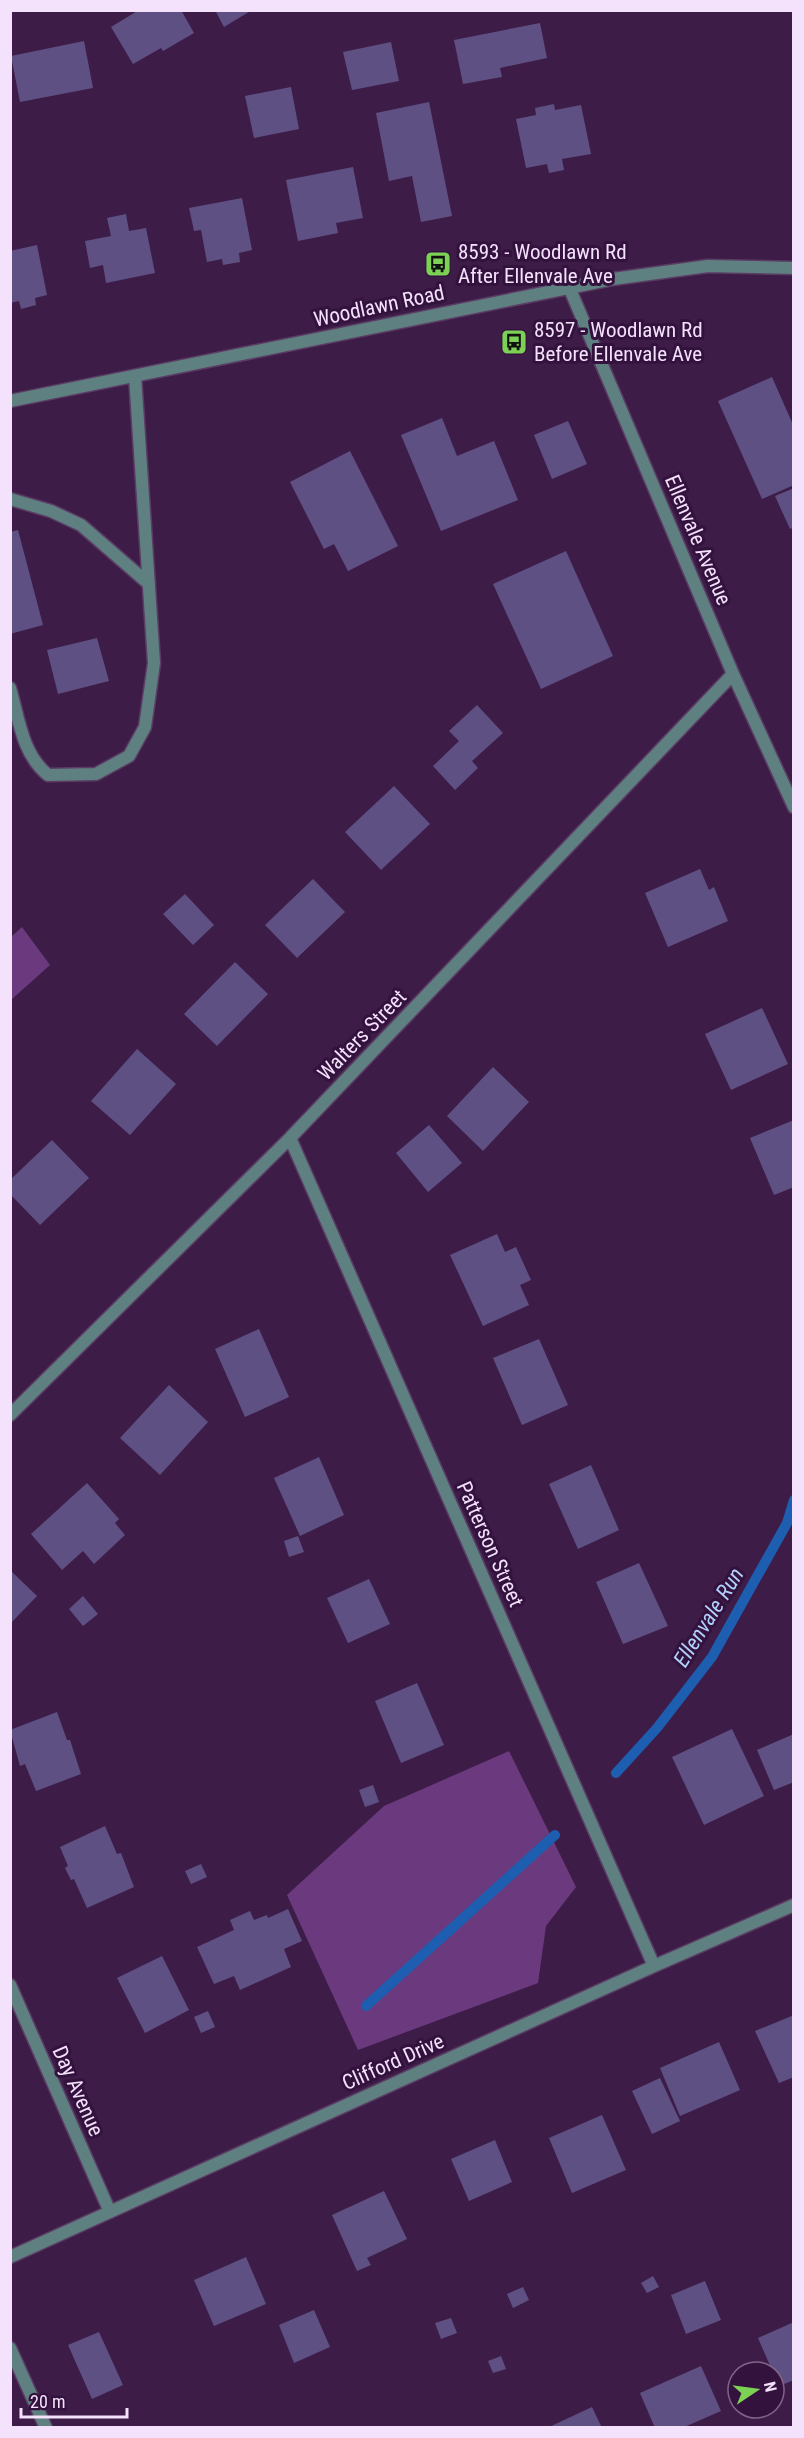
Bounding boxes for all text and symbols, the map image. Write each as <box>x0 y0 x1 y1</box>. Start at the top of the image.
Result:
place label: 8593 - Woodlawn Rd After Ellenvale Ave <box>458 240 627 288</box>
bus stop icon: 8593 - Woodlawn Rd After Ellenvale Ave <box>423 249 453 279</box>
street label: Woodlawn Road <box>312 280 446 332</box>
place label: 8597 - Woodlawn Rd Before Ellenvale Ave <box>534 318 703 366</box>
bus stop icon: 8597 - Woodlawn Rd Before Ellenvale Ave <box>499 327 529 357</box>
street label: Ellenvale Avenue <box>660 471 736 609</box>
street label: Walters Street <box>313 985 411 1085</box>
street label: Patterson Street <box>452 1478 528 1610</box>
water label: Ellenvale Run <box>668 1563 749 1671</box>
street label: Clifford Drive <box>338 2029 448 2095</box>
street label: Day Avenue <box>48 2042 109 2140</box>
north arrow <box>726 2360 786 2420</box>
text: N <box>760 2380 780 2394</box>
scale bar <box>21 2381 128 2419</box>
text: 20 m <box>30 2391 65 2412</box>

